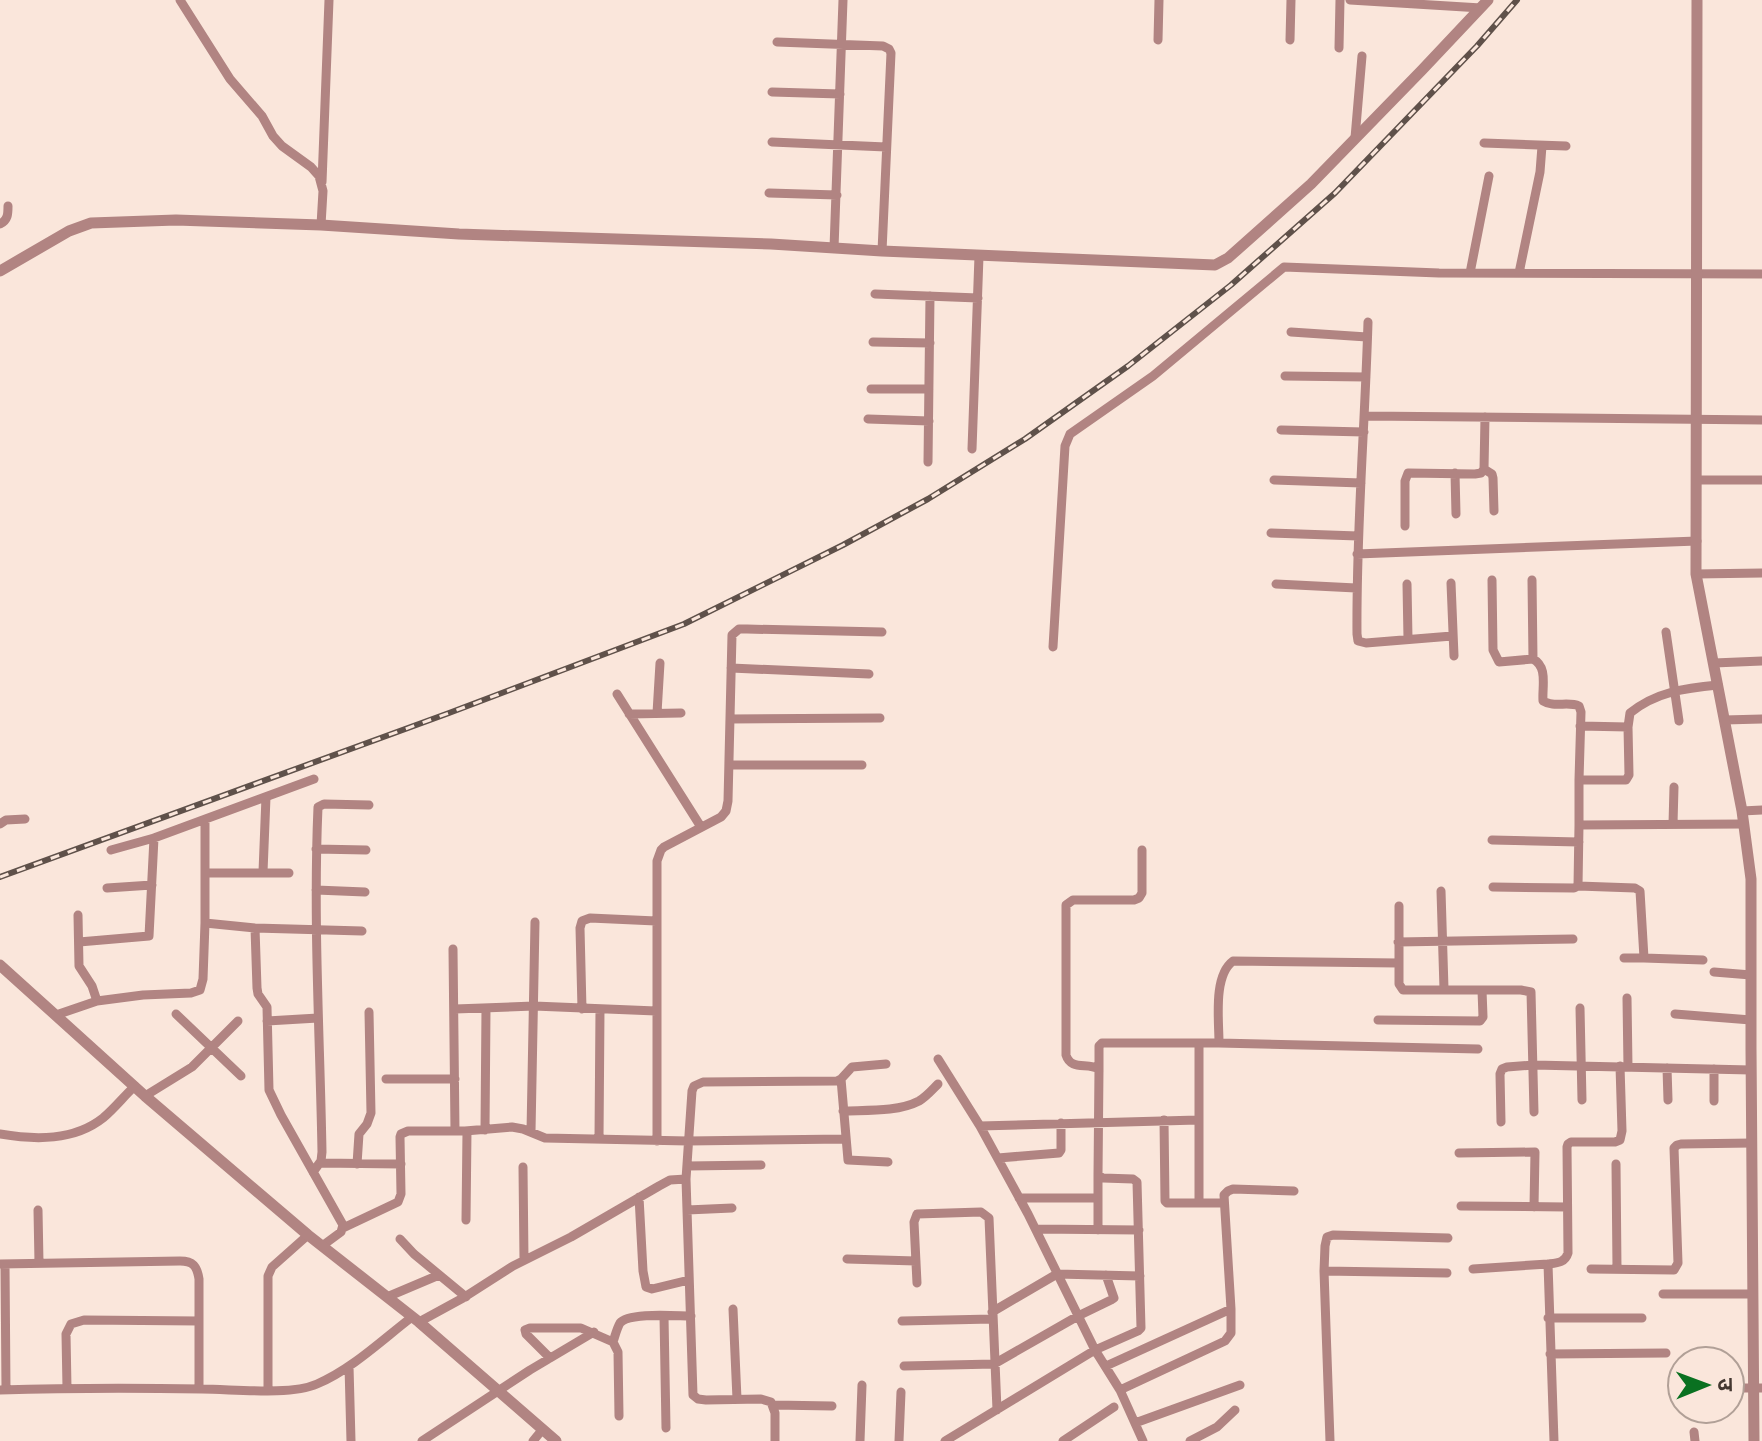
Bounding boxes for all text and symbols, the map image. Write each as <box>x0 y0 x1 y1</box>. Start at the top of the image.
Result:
north arrow <box>1666 1345 1746 1425</box>
text: उ <box>1714 1378 1740 1392</box>

